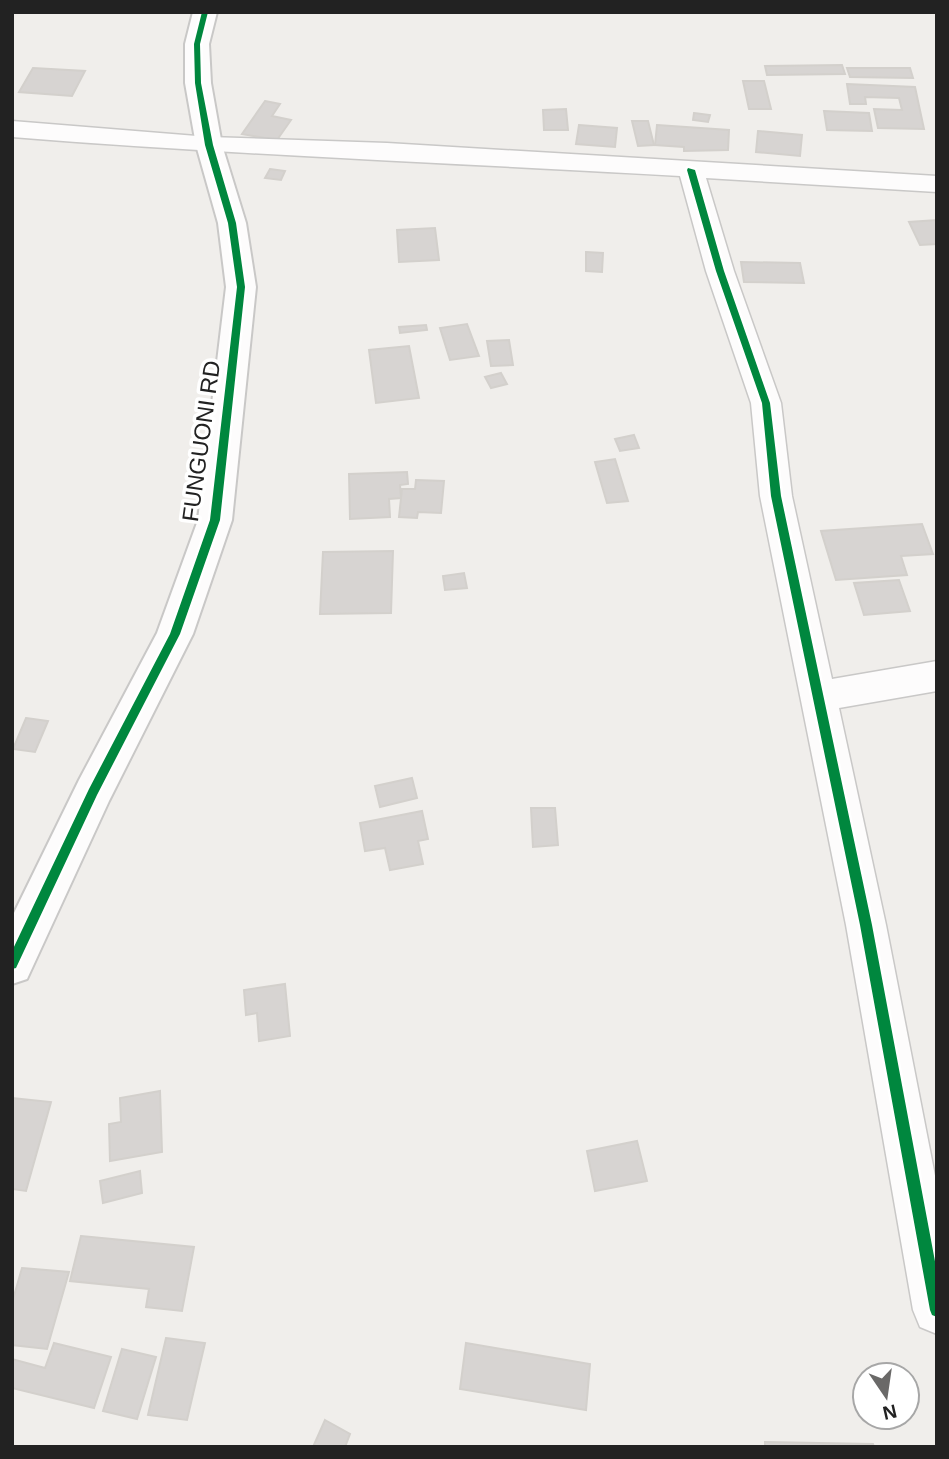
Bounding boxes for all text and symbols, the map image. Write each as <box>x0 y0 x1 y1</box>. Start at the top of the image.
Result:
street label: FUNGUONI RD <box>177 359 225 523</box>
north arrow <box>851 1361 921 1431</box>
text: N <box>881 1400 899 1424</box>

